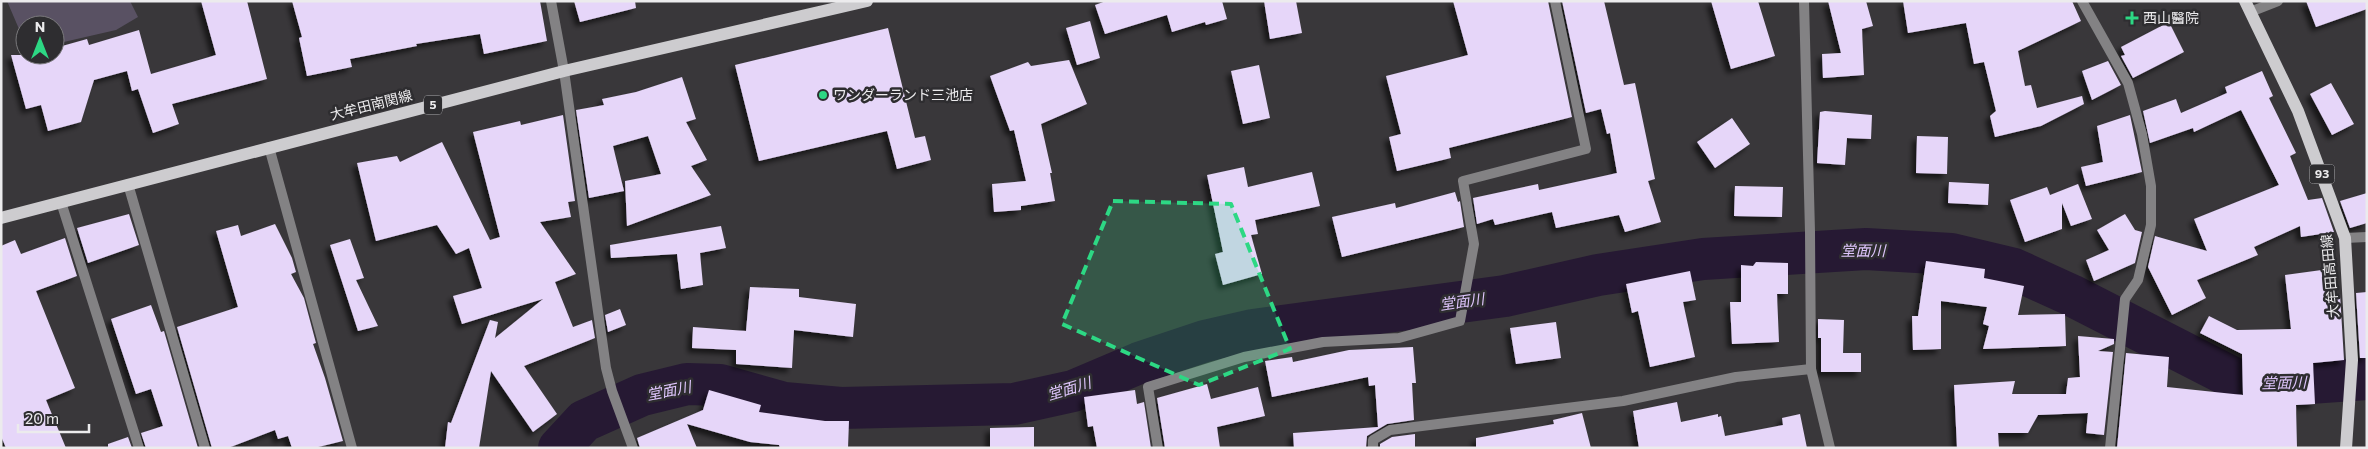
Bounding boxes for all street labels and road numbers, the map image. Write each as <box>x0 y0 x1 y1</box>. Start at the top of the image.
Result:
street label: 大牟田南関線 <box>328 86 414 123</box>
road number: 5 <box>424 96 442 114</box>
road number: 93 <box>2310 164 2334 183</box>
street label: 大牟田高田線 <box>2317 233 2342 319</box>

